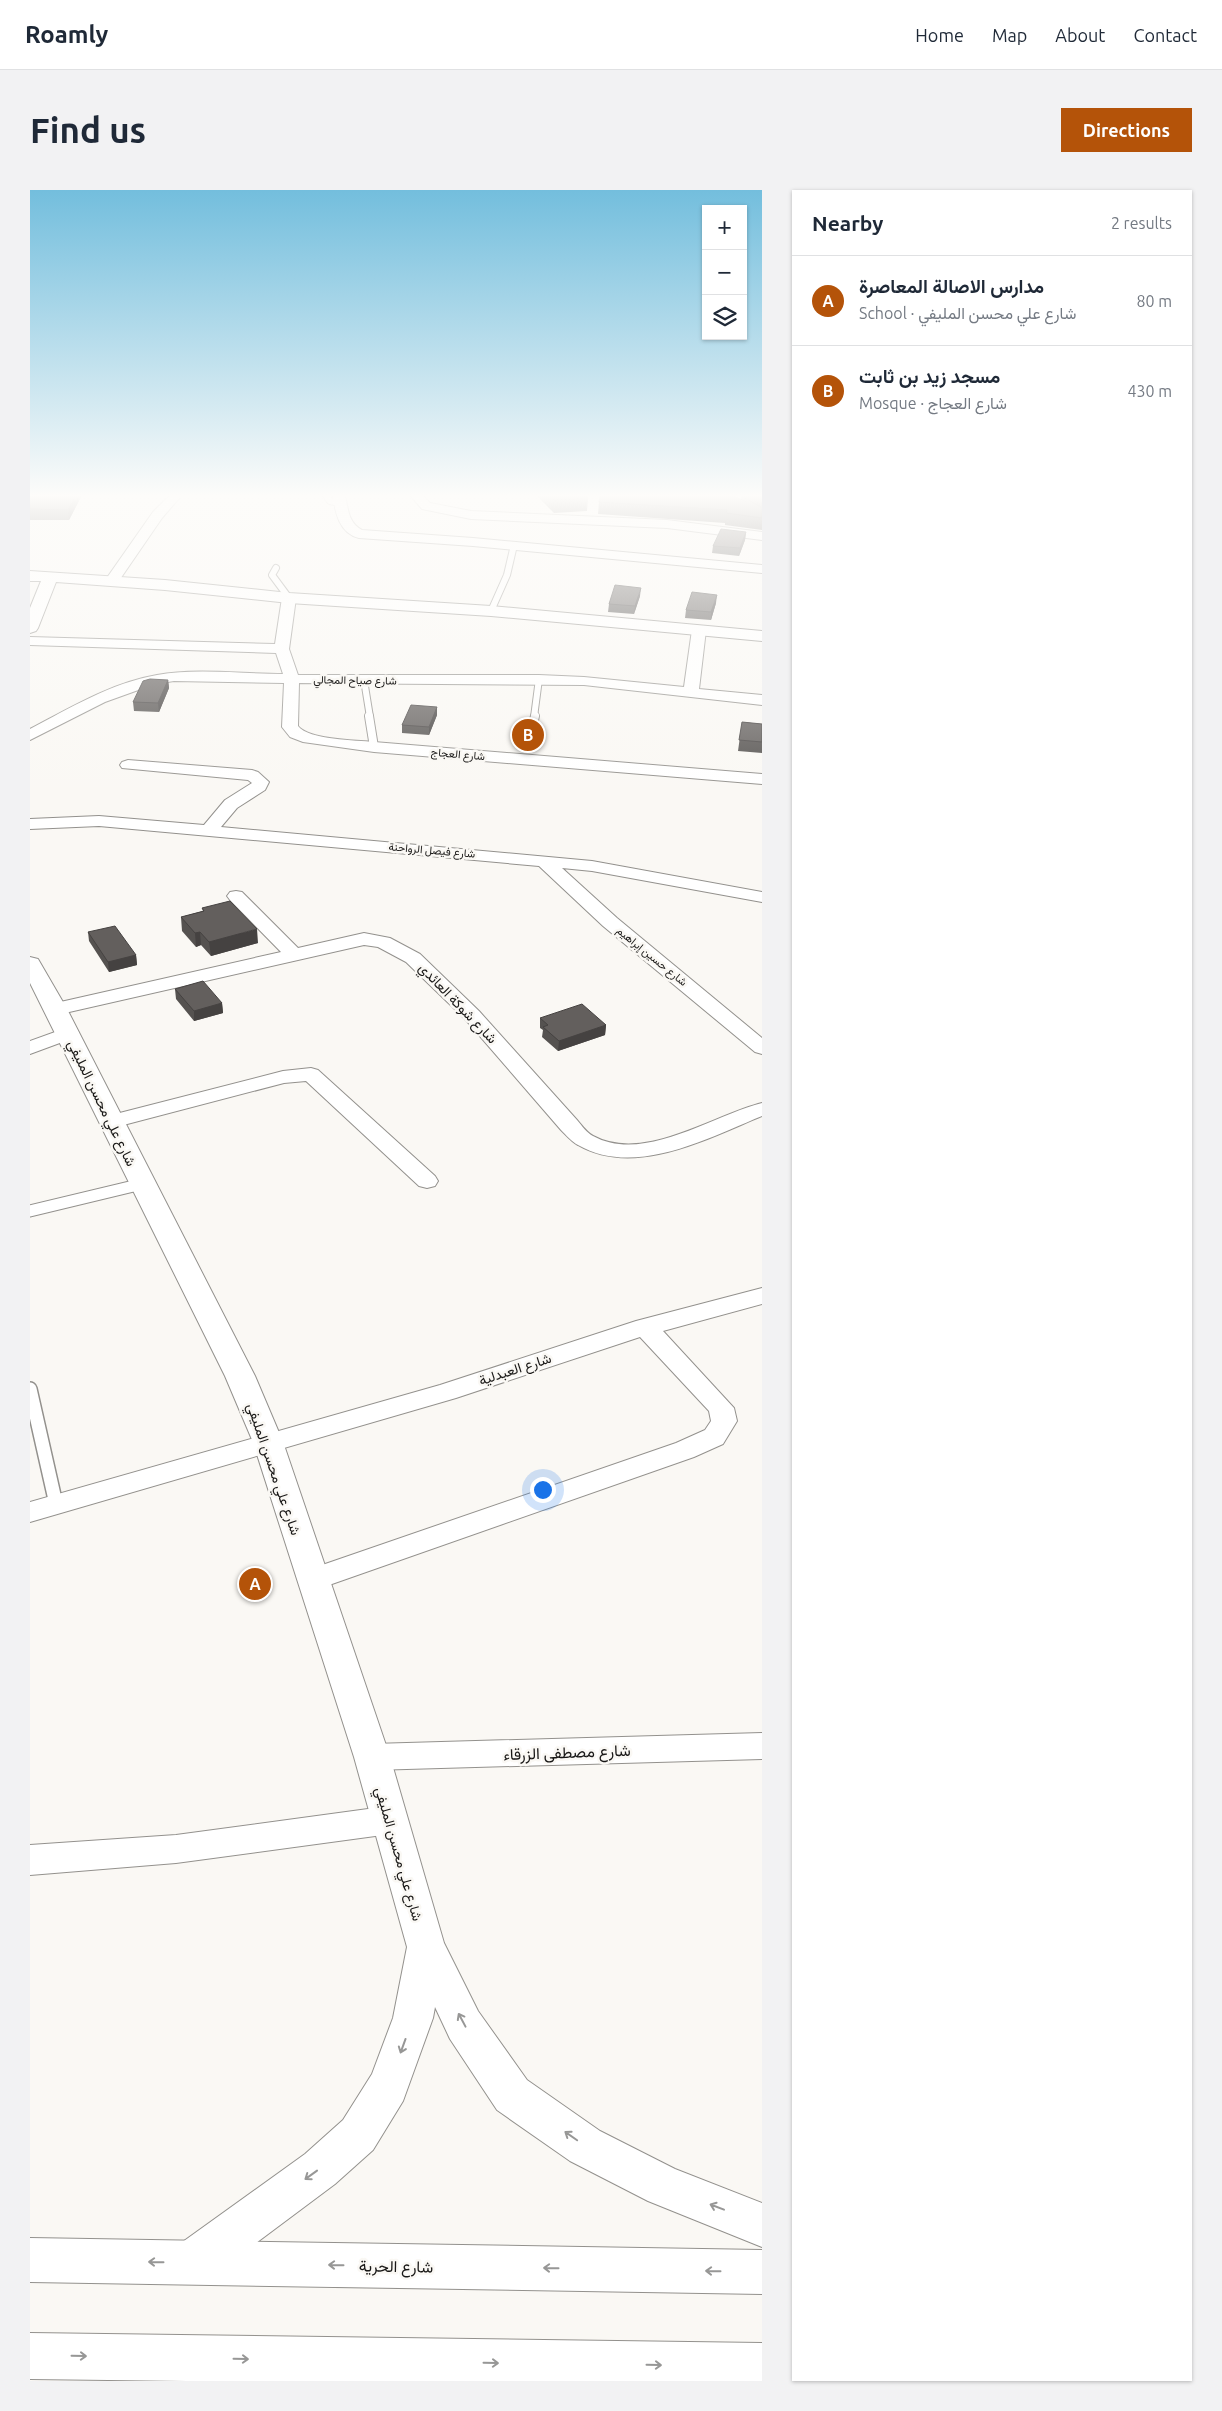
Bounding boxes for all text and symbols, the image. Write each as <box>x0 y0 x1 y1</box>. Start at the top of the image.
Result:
text: Roamly <box>25 21 108 48</box>
text: Home <box>915 25 964 45</box>
text: Map <box>992 25 1027 45</box>
text: About <box>1055 25 1105 45</box>
text: Contact <box>1133 25 1197 45</box>
button: Directions <box>1061 108 1192 152</box>
text: Find us <box>30 110 146 150</box>
map controls <box>702 205 747 340</box>
button: + <box>702 205 747 250</box>
text: Nearby <box>812 211 883 235</box>
text: 2 results <box>1111 214 1172 232</box>
button: − <box>702 250 747 295</box>
text: مدارس الاصالة المعاصرة <box>859 275 1044 297</box>
text: A <box>822 292 834 310</box>
text: 80 m <box>1136 292 1172 310</box>
button: layers <box>702 295 747 340</box>
text: School · شارع علي محسن المليفي <box>859 304 1076 322</box>
text: مسجد زيد بن ثابت <box>859 365 1000 387</box>
text: B <box>823 382 833 400</box>
text: 430 m <box>1127 382 1172 400</box>
text: Mosque · شارع العجاج <box>859 394 1007 412</box>
street label: شارع صياح المجالي <box>313 673 397 691</box>
pin: B <box>512 716 544 754</box>
street label: شارع العجاج <box>430 746 486 764</box>
street label: شارع فيصل الرواحنة <box>388 840 476 862</box>
street label: شارع حسين إبراهيم <box>613 924 690 990</box>
street label: شارع شوكة العائدي <box>413 959 501 1049</box>
street label: شارع علي محسن المليفي <box>61 1037 140 1170</box>
street label: شارع العبدلية <box>477 1350 554 1391</box>
street label: شارع علي محسن المليفي <box>240 1401 304 1538</box>
your location <box>530 1477 556 1503</box>
pin: A <box>239 1565 271 1603</box>
street label: شارع مصطفى الزرقاء <box>503 1741 631 1766</box>
street label: شارع علي محسن المليفي <box>368 1785 426 1924</box>
one-way arrow <box>457 2012 467 2027</box>
one-way arrow <box>397 2038 406 2053</box>
one-way arrow <box>564 2131 578 2141</box>
one-way arrow <box>305 2170 318 2181</box>
one-way arrow <box>709 2202 725 2211</box>
street label: شارع الحرية <box>359 2256 433 2279</box>
one-way arrow <box>148 2257 164 2267</box>
one-way arrow <box>328 2260 344 2270</box>
one-way arrow <box>543 2263 560 2273</box>
one-way arrow <box>706 2266 722 2276</box>
one-way arrow <box>70 2351 86 2361</box>
one-way arrow <box>232 2354 249 2364</box>
one-way arrow <box>482 2358 499 2368</box>
one-way arrow <box>645 2360 661 2370</box>

